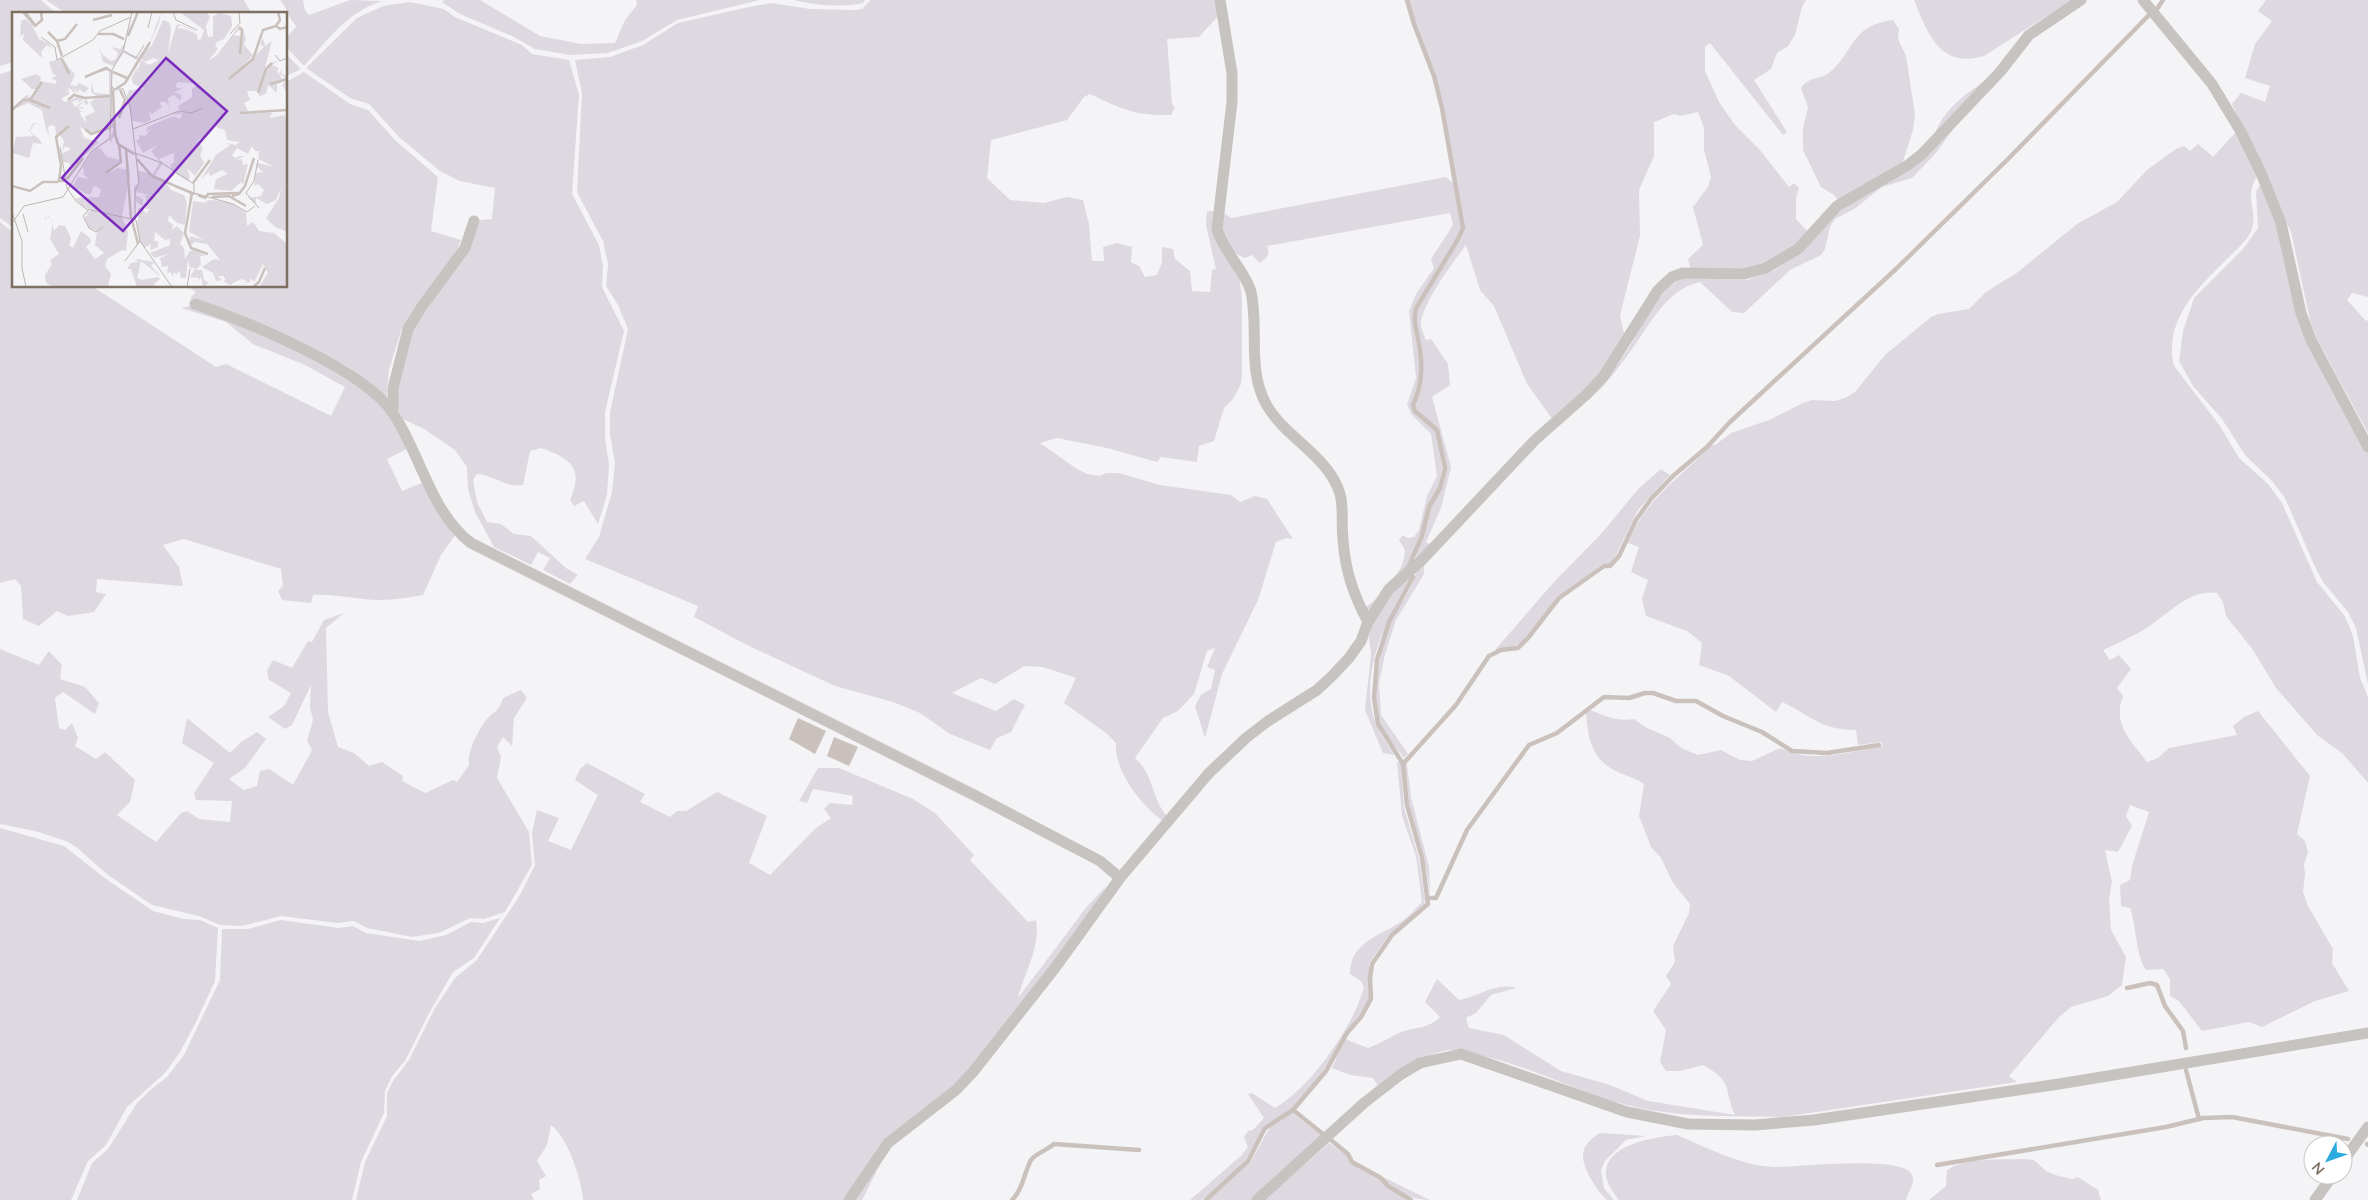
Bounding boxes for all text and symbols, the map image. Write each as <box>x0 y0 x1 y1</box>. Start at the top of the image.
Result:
inset map <box>12 12 288 288</box>
north arrow <box>2303 1135 2353 1185</box>
text: N <box>2308 1159 2328 1179</box>

